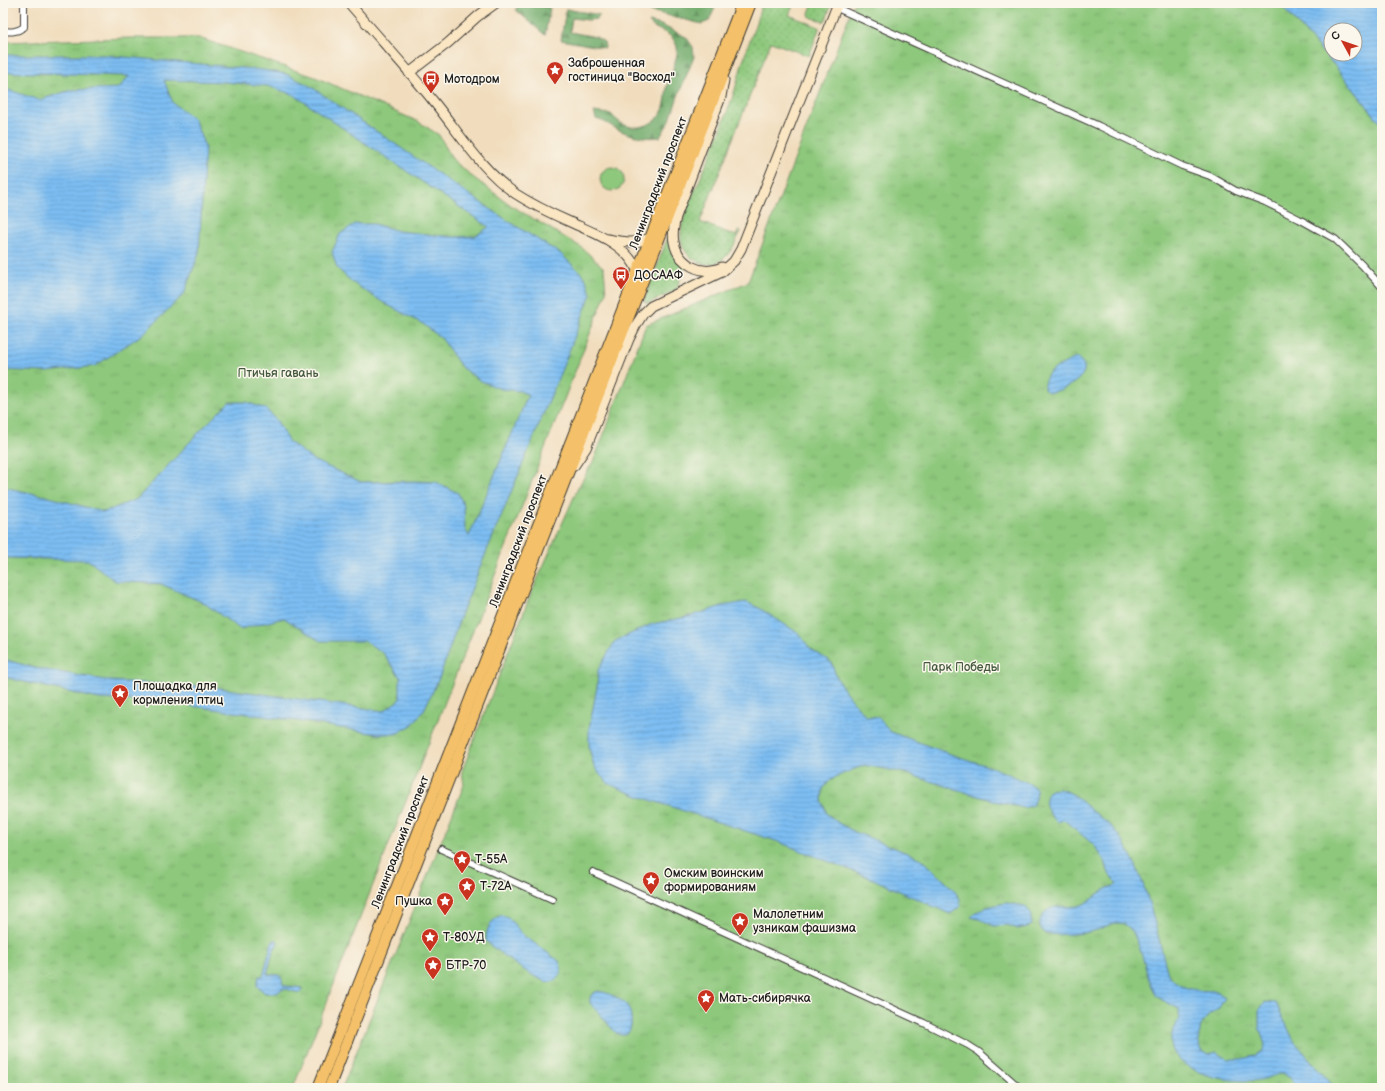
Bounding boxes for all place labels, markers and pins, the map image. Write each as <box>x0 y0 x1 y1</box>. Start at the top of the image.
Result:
place label: Заброшенная гостиница "Восход" <box>568 56 675 85</box>
place icon: Заброшенная гостиница "Восход" <box>545 60 565 85</box>
bus stop icon: Мотодром <box>421 69 441 94</box>
place label: Мотодром <box>444 72 500 87</box>
bus stop icon: ДОСААФ <box>611 265 631 290</box>
place label: ДОСААФ <box>634 268 683 283</box>
place label: Площадка для кормления птиц <box>133 679 223 708</box>
place icon: Площадка для кормления птиц <box>110 683 130 708</box>
place icon: Т-55А <box>452 849 472 874</box>
place label: Т-55А <box>475 852 508 867</box>
place label: Омским воинским формированиям <box>664 866 764 895</box>
place icon: Омским воинским формированиям <box>641 870 661 895</box>
place icon: Т-72А <box>457 876 477 901</box>
place label: Т-72А <box>480 879 512 894</box>
place icon: Пушка <box>435 891 455 916</box>
place label: Пушка <box>395 894 432 909</box>
place label: Малолетним узникам фашизма <box>753 907 856 936</box>
place icon: Малолетним узникам фашизма <box>730 911 750 936</box>
place icon: Т-80УД <box>420 927 440 952</box>
place label: Т-80УД <box>443 930 485 945</box>
place icon: БТР-70 <box>423 955 443 980</box>
place label: БТР-70 <box>446 958 486 973</box>
place icon: Мать-сибирячка <box>696 988 716 1013</box>
place label: Мать-сибирячка <box>719 991 811 1006</box>

